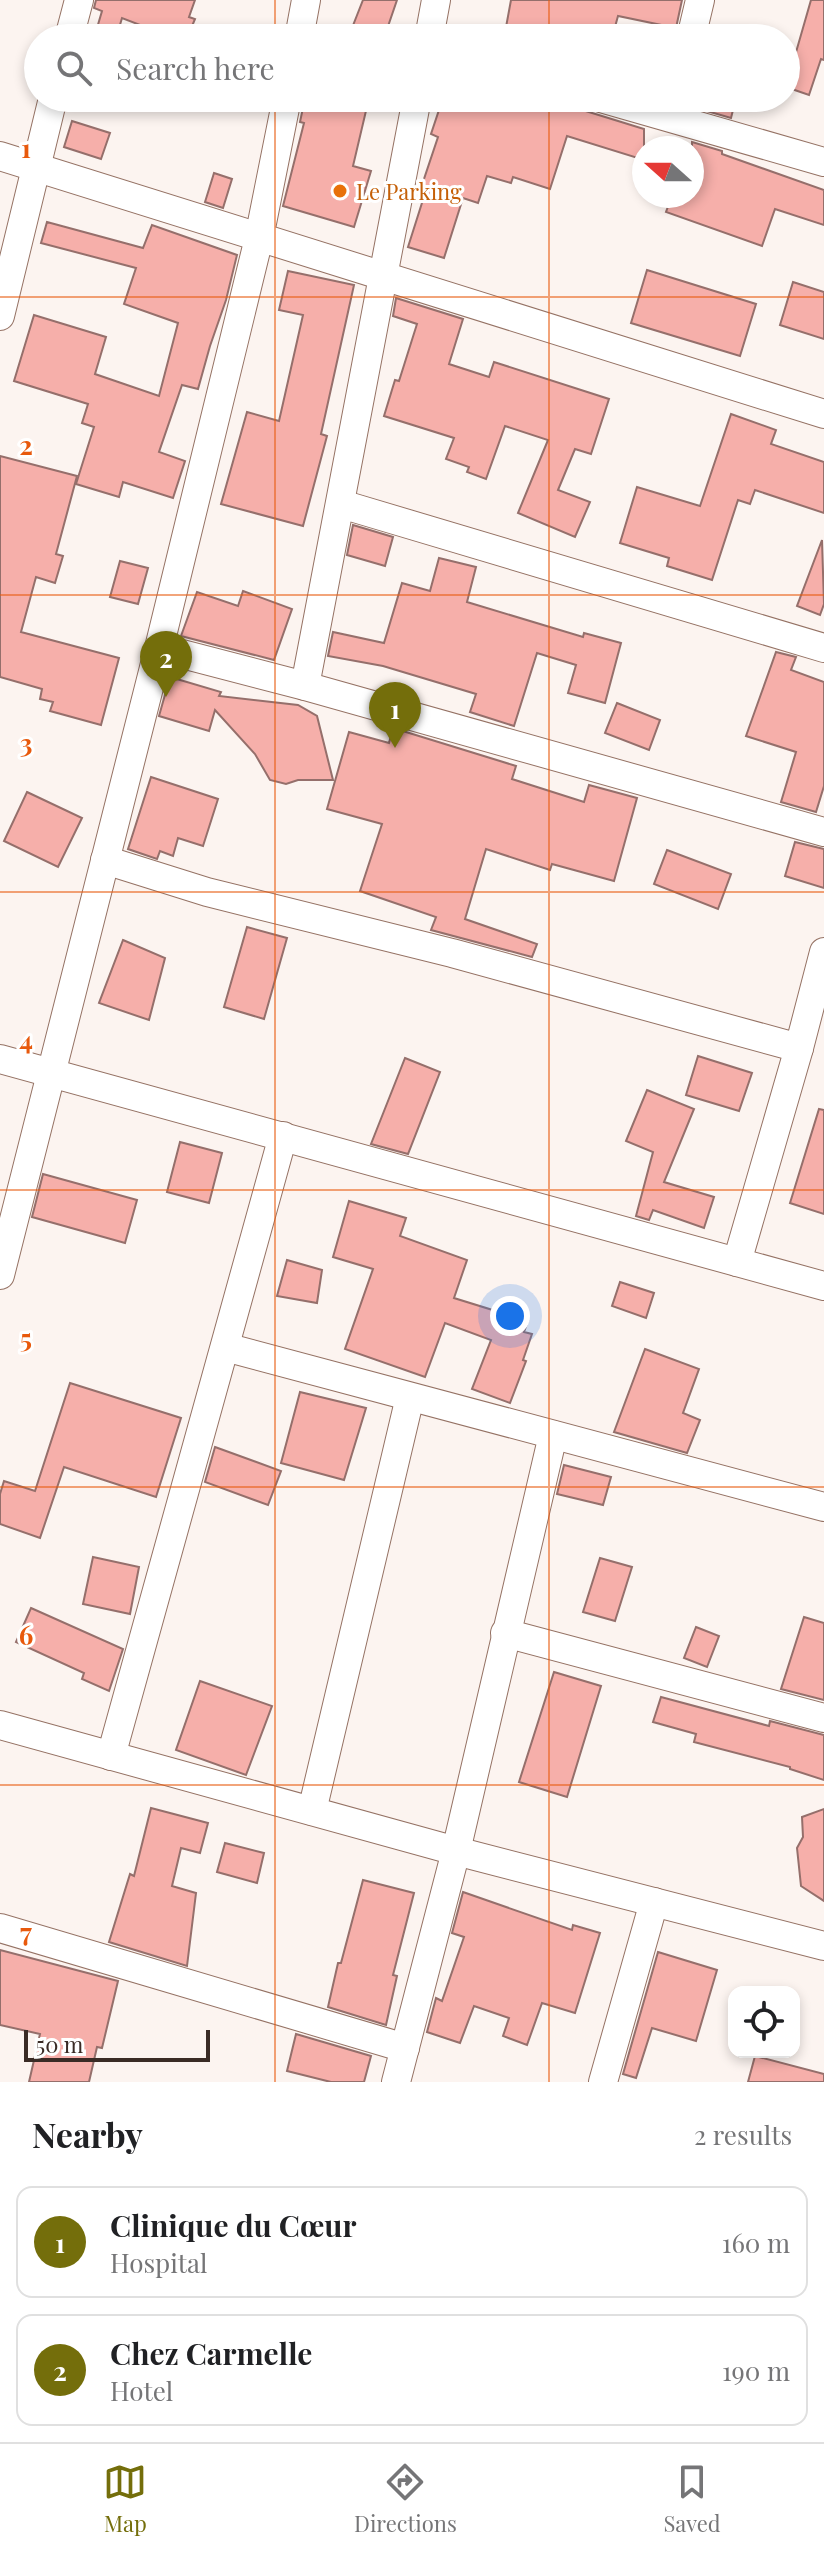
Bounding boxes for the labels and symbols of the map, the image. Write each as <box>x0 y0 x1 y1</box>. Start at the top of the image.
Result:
text: 1 <box>21 130 31 165</box>
north arrow <box>632 136 704 208</box>
place label: Le Parking <box>356 176 462 206</box>
marker: Le Parking <box>331 182 349 200</box>
text: 2 <box>19 427 33 462</box>
pin: 2 <box>140 631 192 697</box>
pin: 1 <box>369 682 421 748</box>
text: 3 <box>20 725 32 760</box>
text: 4 <box>19 1022 33 1057</box>
your location <box>490 1296 530 1336</box>
text: 5 <box>20 1320 32 1355</box>
text: 6 <box>19 1617 33 1652</box>
text: 7 <box>20 1914 32 1949</box>
scale bar <box>24 2026 210 2062</box>

